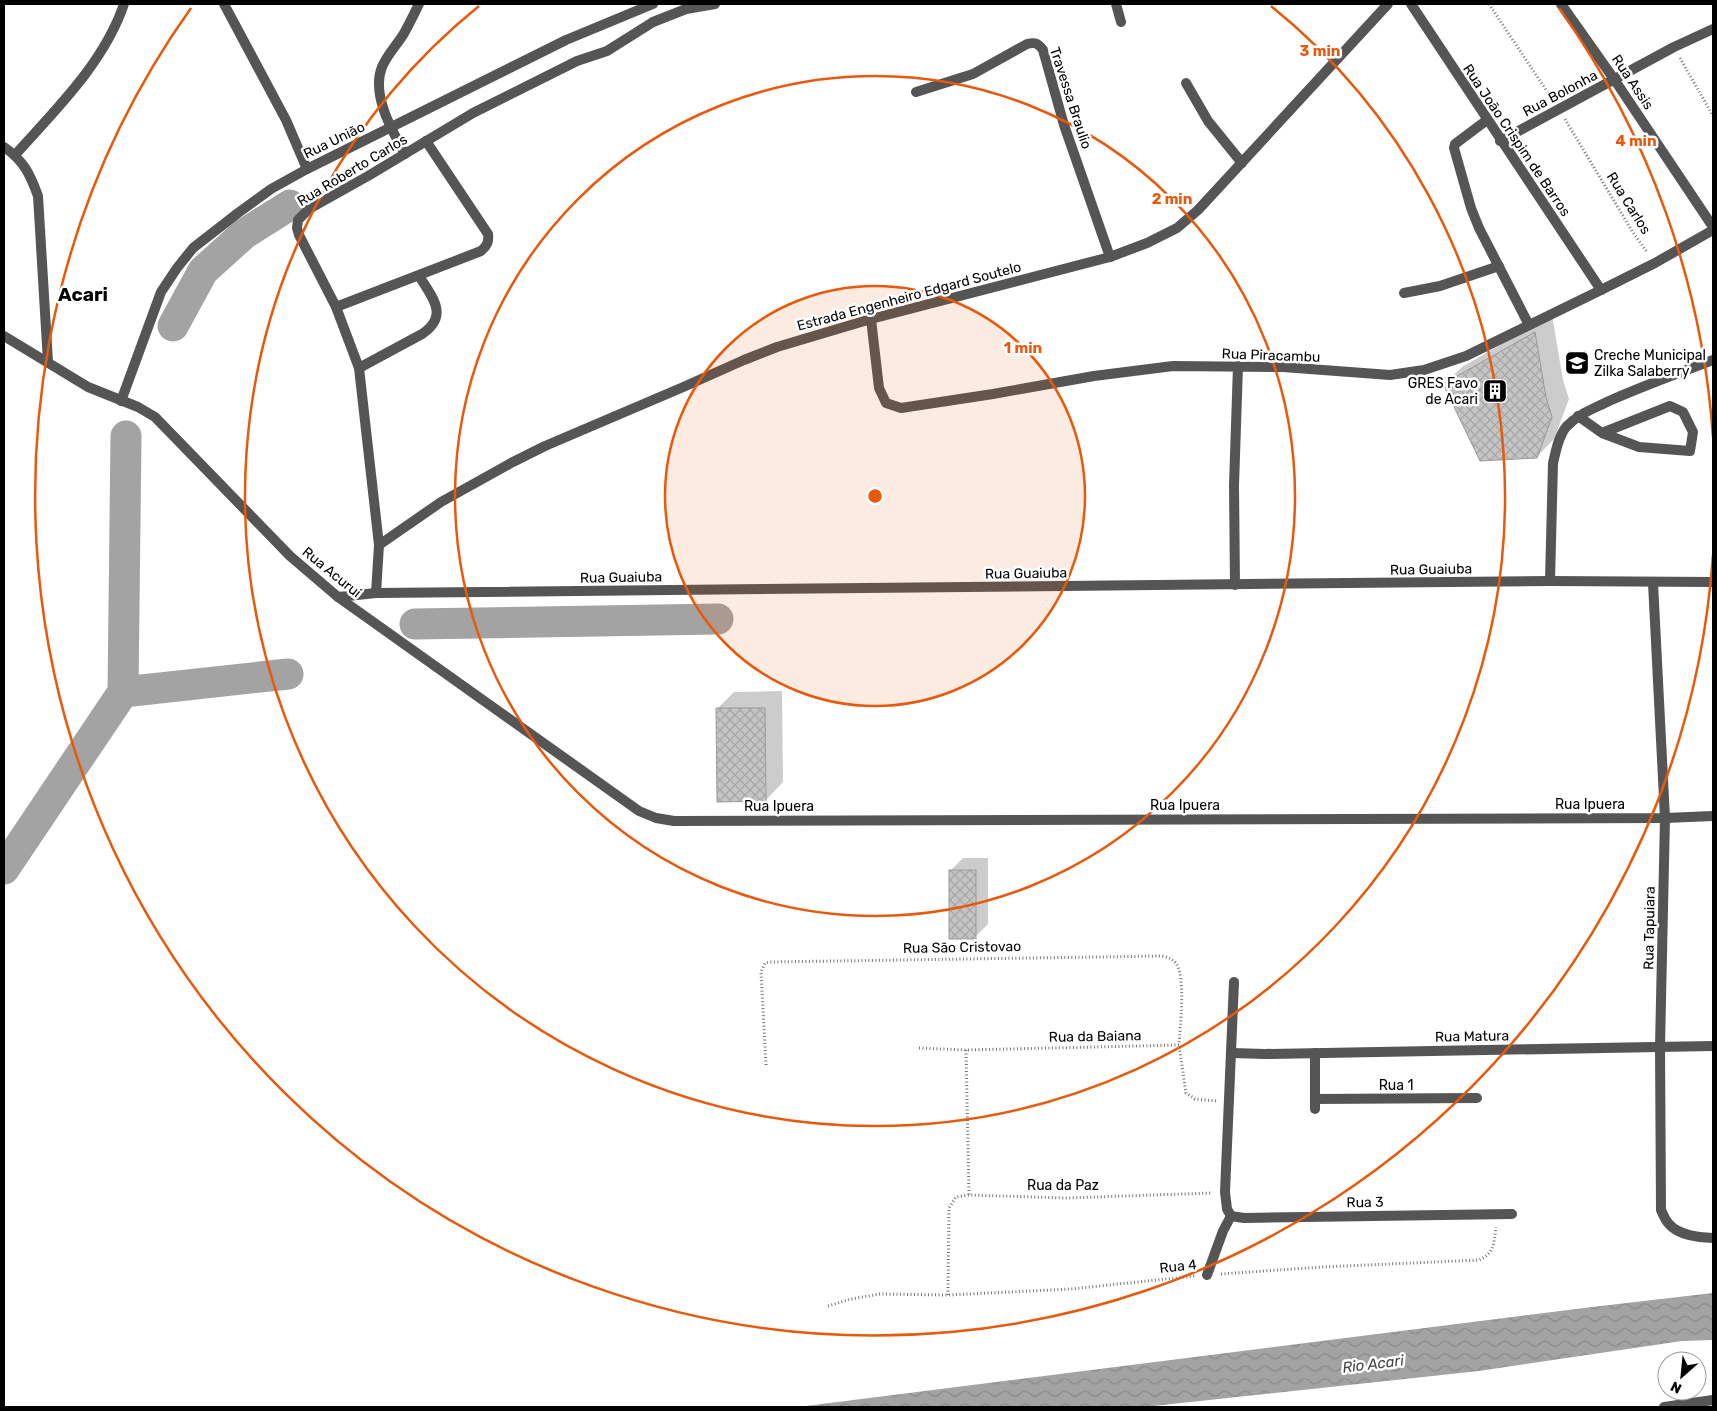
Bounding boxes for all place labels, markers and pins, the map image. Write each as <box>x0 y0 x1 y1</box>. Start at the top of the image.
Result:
place label: Creche Municipal Zilka Salaberry <box>1594 347 1706 380</box>
school or university icon: Creche Municipal Zilka Salaberry <box>1564 350 1590 376</box>
place label: GRES Favo de Acari <box>1408 375 1478 408</box>
building icon: GRES Favo de Acari <box>1482 378 1508 404</box>
centre of rings <box>866 487 884 505</box>

